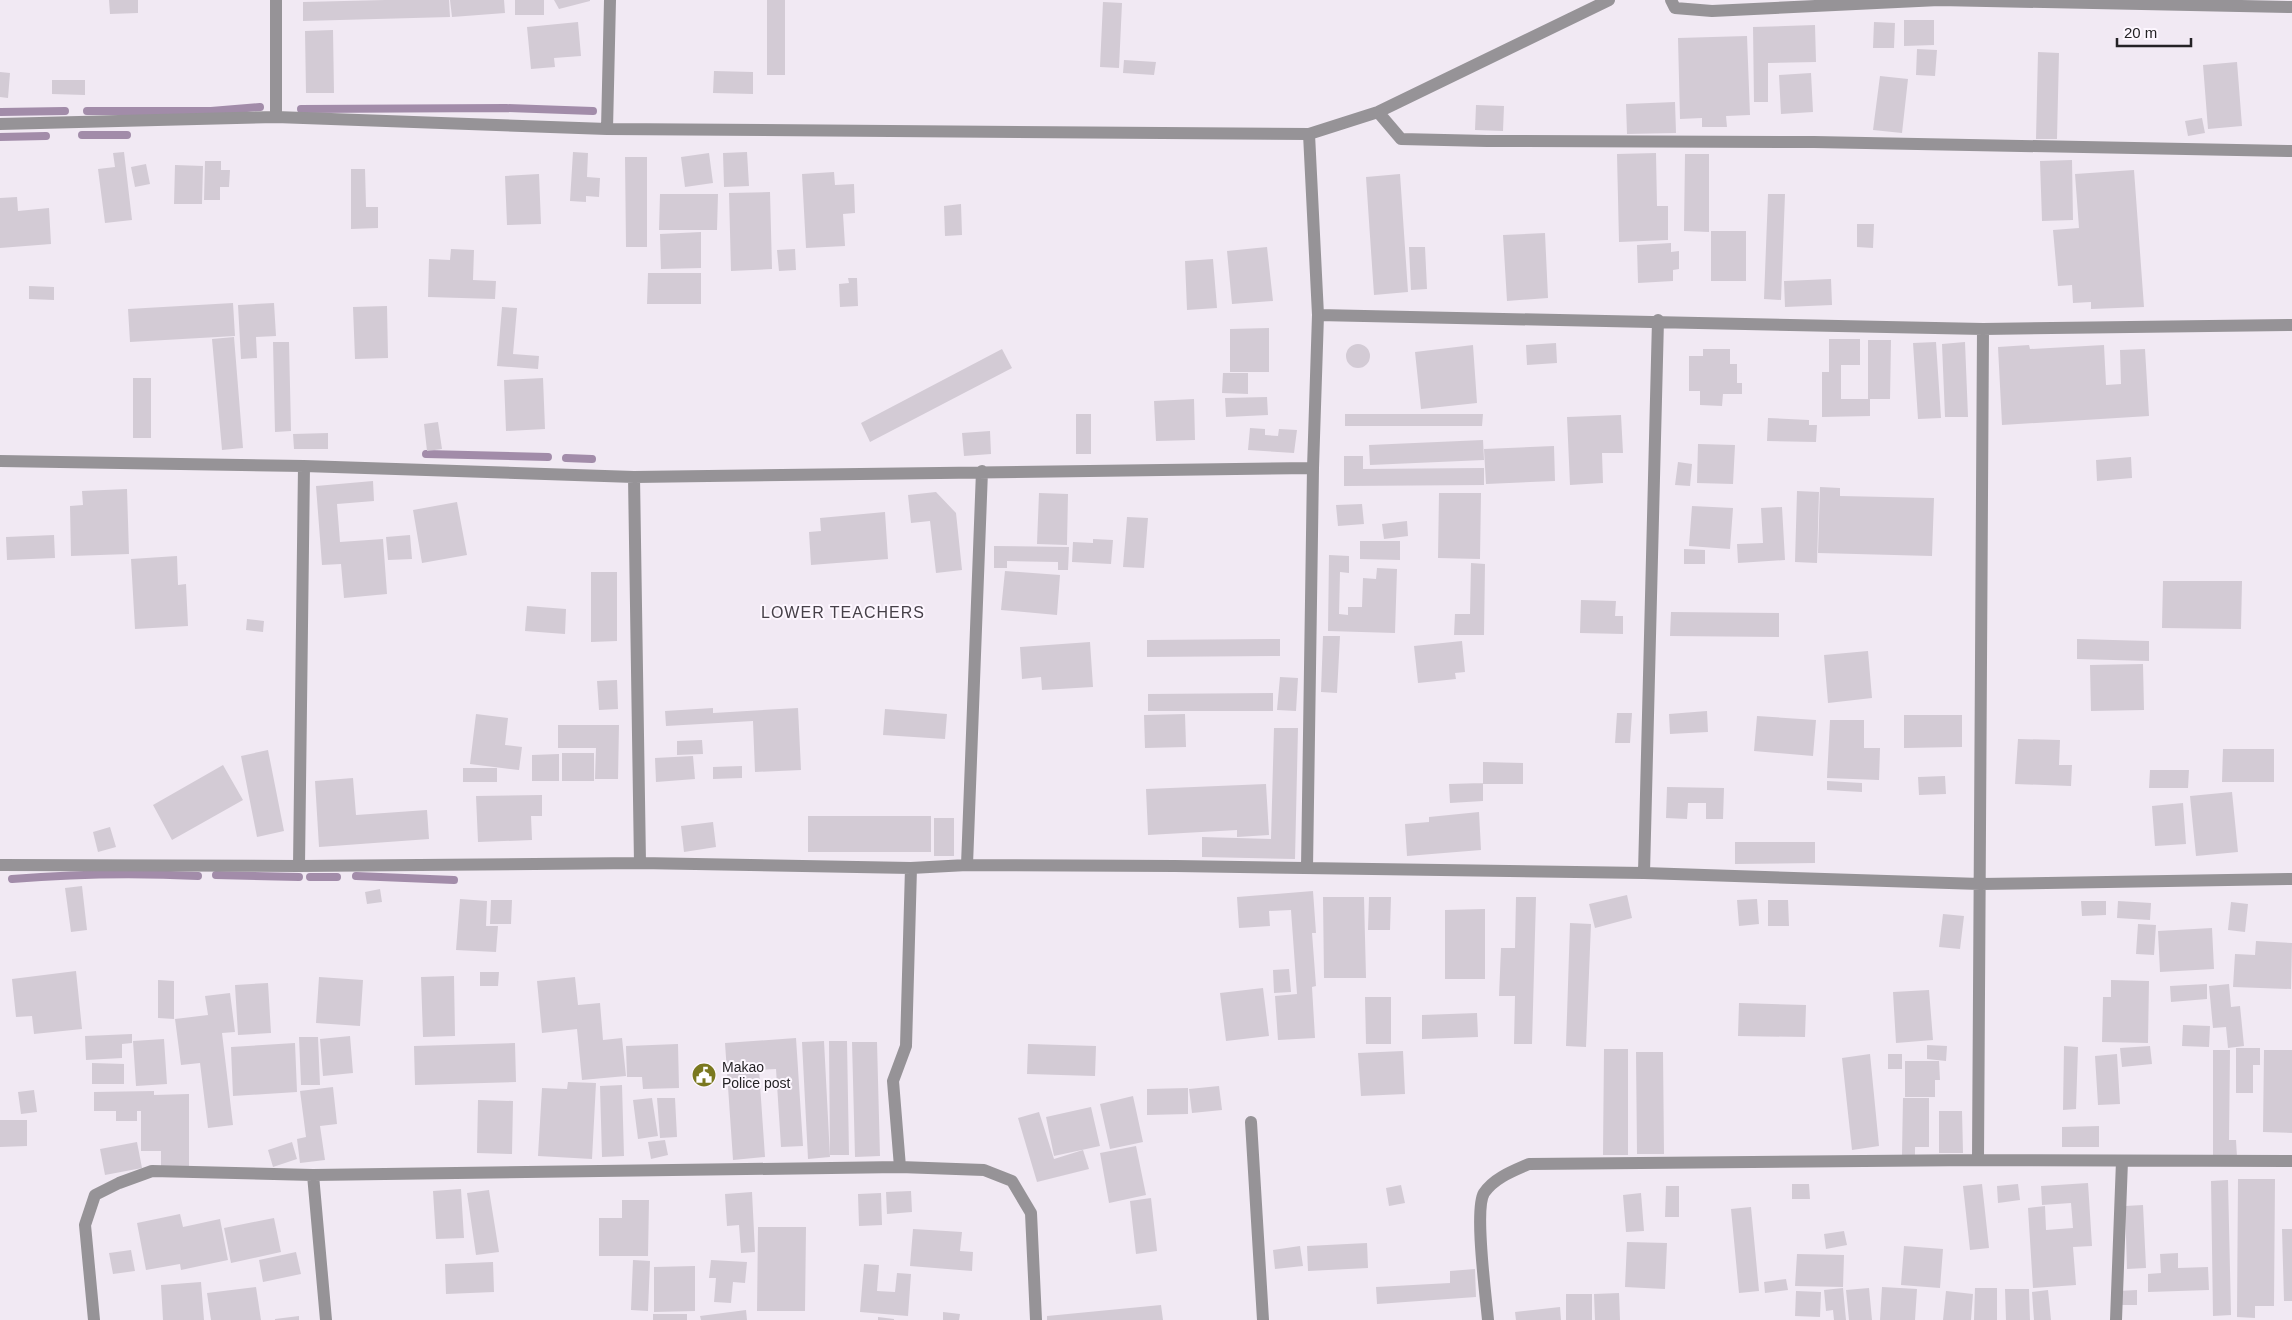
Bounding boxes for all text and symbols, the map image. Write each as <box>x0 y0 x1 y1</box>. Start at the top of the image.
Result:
scale bar <box>2117 15 2191 47</box>
text: 20 m <box>2124 24 2157 41</box>
district label: LOWER TEACHERS <box>761 604 925 621</box>
place label: Makao Police post <box>722 1059 791 1091</box>
public building icon: Makao Police post <box>691 1062 717 1088</box>

